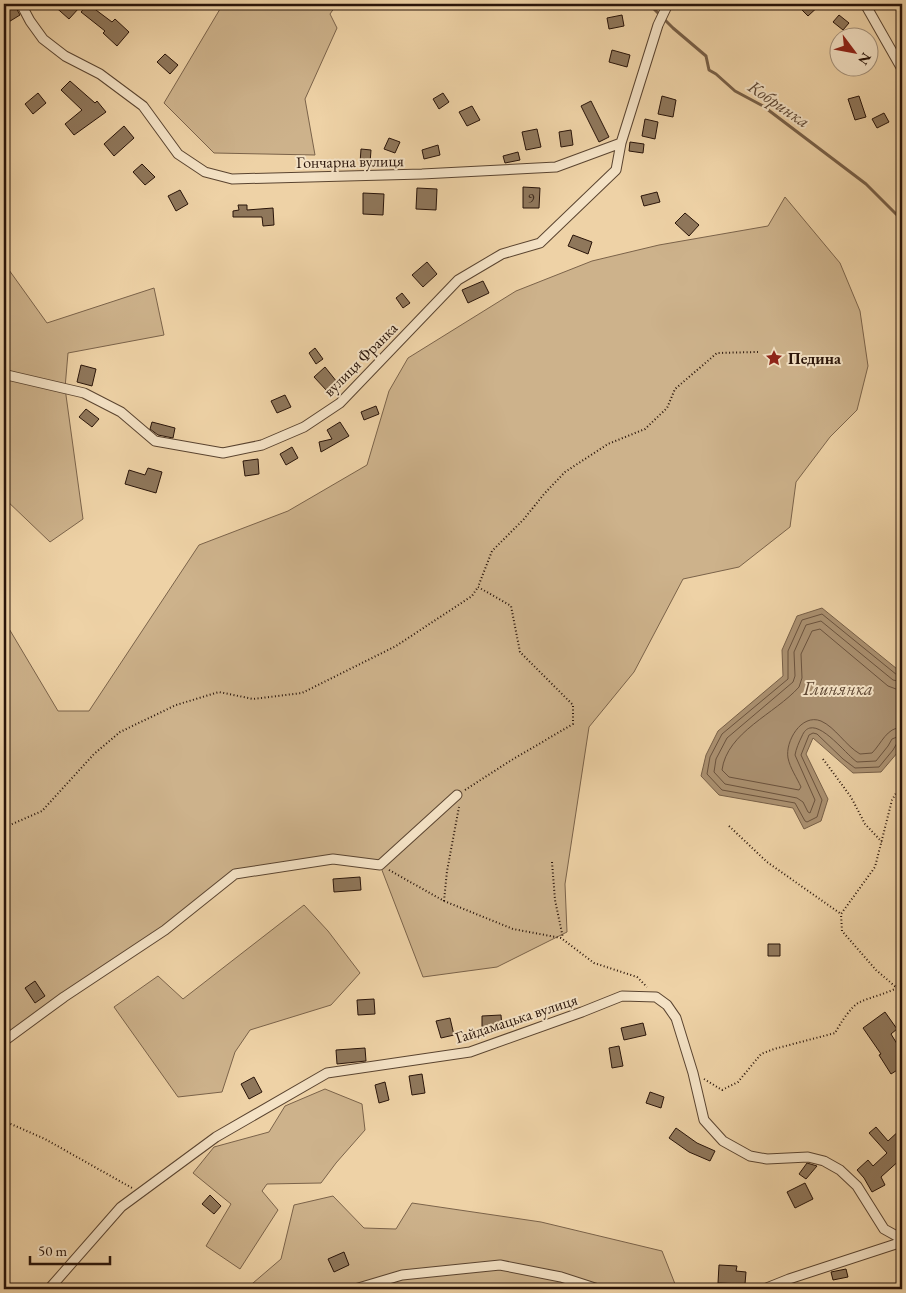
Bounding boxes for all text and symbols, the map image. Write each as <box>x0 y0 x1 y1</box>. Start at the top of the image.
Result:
north arrow <box>828 28 878 78</box>
text: N <box>854 49 876 69</box>
water label: Кобринка <box>743 74 814 133</box>
street label: Гончарна вулиця <box>296 150 404 173</box>
house number: 9 <box>528 189 535 207</box>
street label: вулиця Франка <box>319 317 402 401</box>
place icon: Педина <box>764 348 784 368</box>
place label: Педина <box>788 348 842 369</box>
water label: Глинянка <box>802 677 873 700</box>
street label: Гайдамацька вулиця <box>452 989 580 1048</box>
scale bar <box>30 1233 110 1265</box>
text: 50 m <box>38 1241 67 1260</box>

